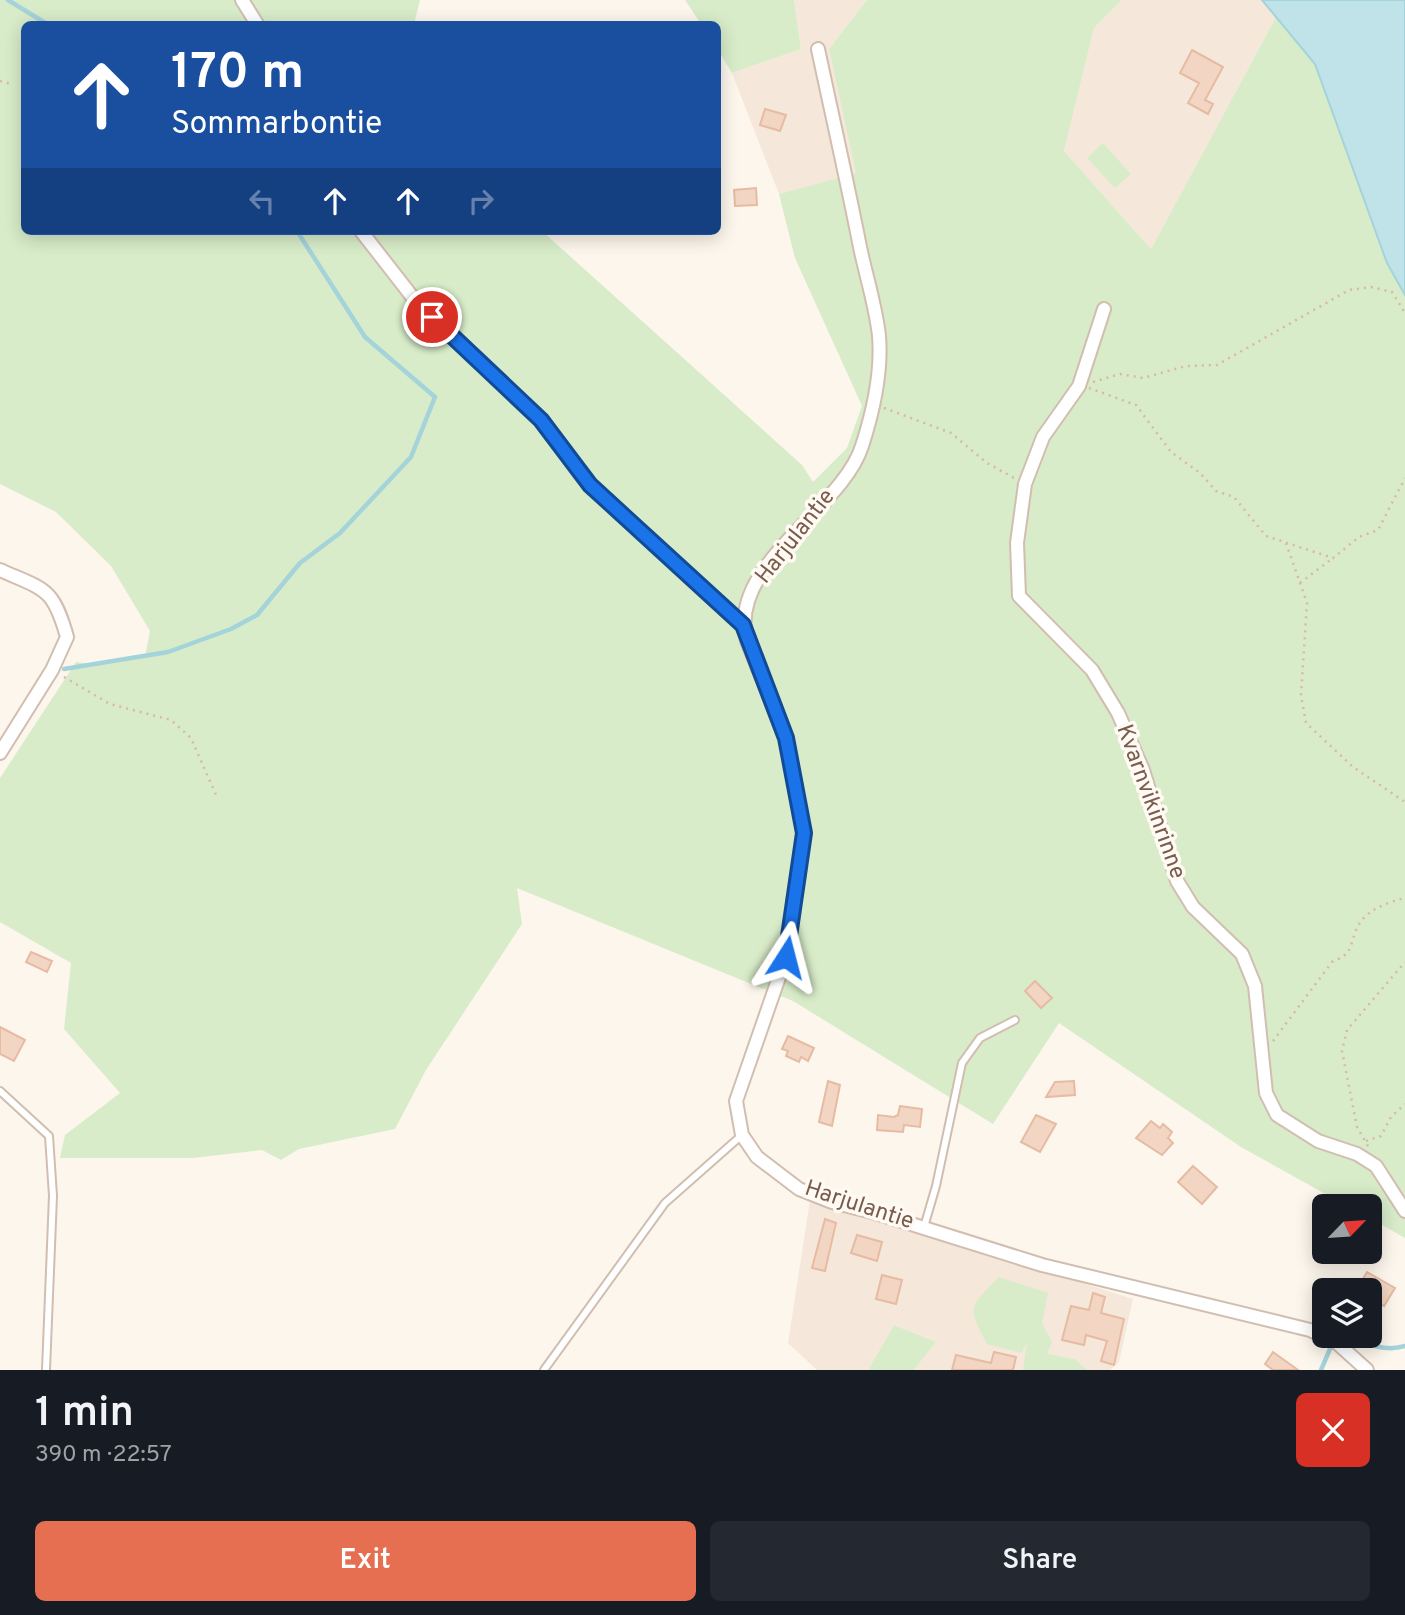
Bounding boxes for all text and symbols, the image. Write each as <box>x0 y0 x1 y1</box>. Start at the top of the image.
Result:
text: 170 m <box>171 44 304 106</box>
icon: ahead <box>56 49 147 140</box>
text: Sommarbontie <box>171 105 382 145</box>
icon: left <box>243 182 281 220</box>
icon: ahead <box>316 182 354 220</box>
icon: ahead <box>389 182 427 220</box>
icon: right <box>462 182 500 220</box>
pin <box>402 287 462 347</box>
icon: arrive <box>413 298 451 336</box>
street label: Harjulantie <box>750 484 842 590</box>
street label: Kvarnvikinrinne <box>1109 721 1191 883</box>
position arrow <box>749 920 823 994</box>
street label: Harjulantie <box>801 1175 917 1237</box>
north arrow <box>1312 1194 1382 1264</box>
map controls <box>1312 1194 1382 1348</box>
button: layers <box>1312 1278 1382 1348</box>
text: 1 min <box>35 1388 134 1441</box>
button: close <box>1296 1393 1370 1467</box>
text: 390 m · 22:57 <box>35 1441 172 1470</box>
button: Exit <box>35 1521 696 1601</box>
button: Share <box>710 1521 1370 1601</box>

